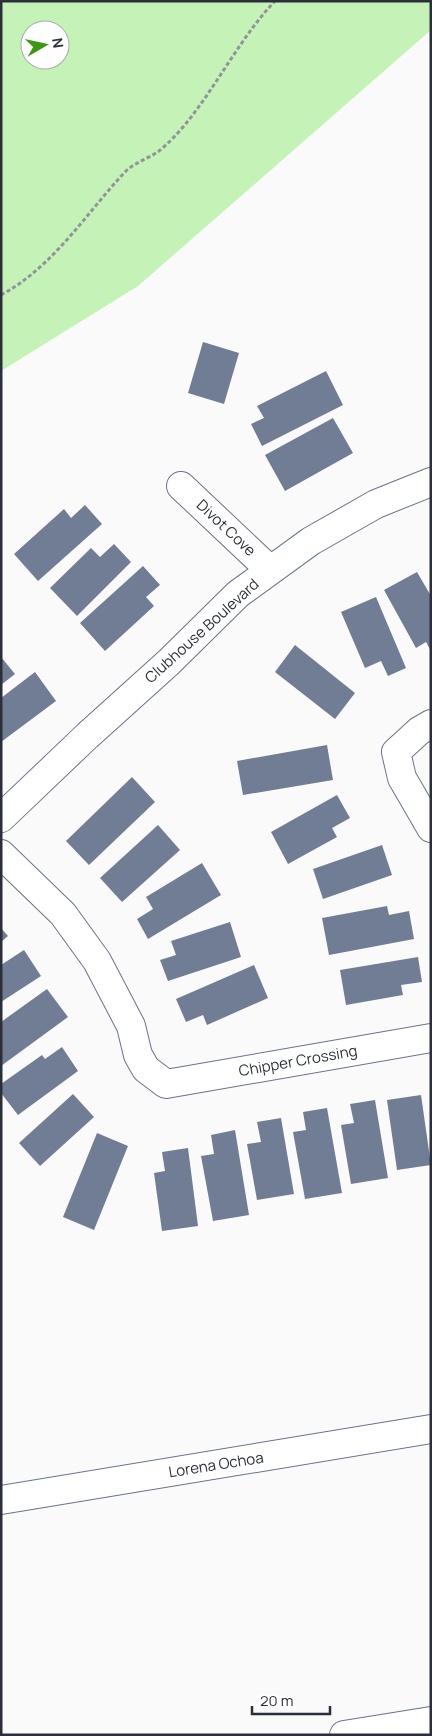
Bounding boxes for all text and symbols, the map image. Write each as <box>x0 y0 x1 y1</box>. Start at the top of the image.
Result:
north arrow <box>20 20 70 70</box>
text: N <box>48 36 69 49</box>
street label: Divot Cove <box>192 495 261 561</box>
street label: Clubhouse Boulevard <box>140 574 263 688</box>
street label: Chipper Crossing <box>237 1040 359 1081</box>
street label: Lorena Ochoa <box>167 1447 265 1482</box>
scale bar <box>252 1684 330 1716</box>
text: 20 m <box>260 1690 293 1711</box>

